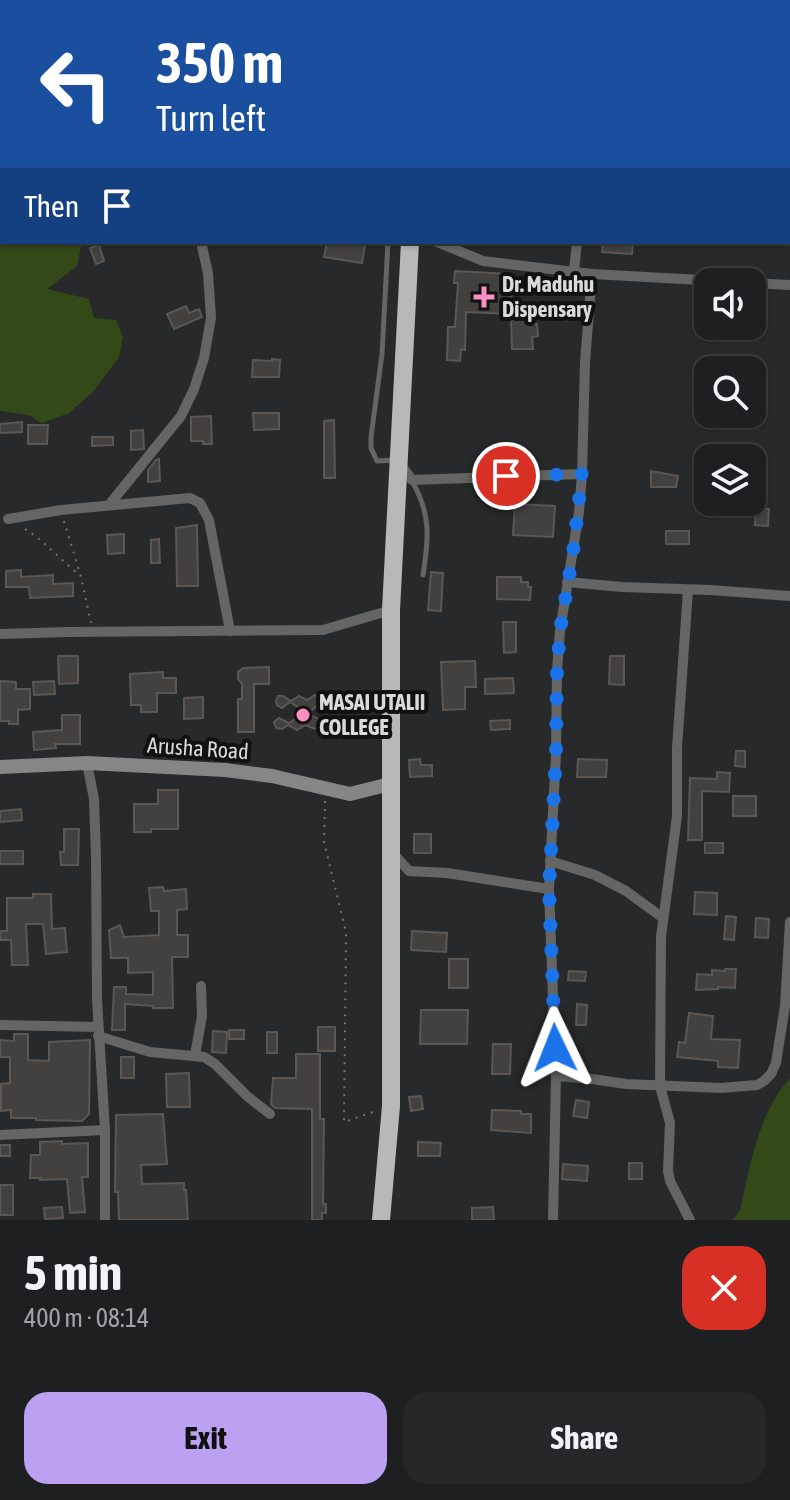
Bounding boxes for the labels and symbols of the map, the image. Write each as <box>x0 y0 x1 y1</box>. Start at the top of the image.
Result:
place label: Dr. Maduhu Dispensary <box>502 271 594 322</box>
marker: Dr. Maduhu Dispensary <box>473 286 495 308</box>
pin <box>472 442 540 510</box>
place label: MASAI UTALII COLLEGE <box>319 689 425 740</box>
marker: MASAI UTALII COLLEGE <box>294 706 312 724</box>
street label: Arusha Road <box>146 731 250 765</box>
position arrow <box>513 1006 597 1090</box>

